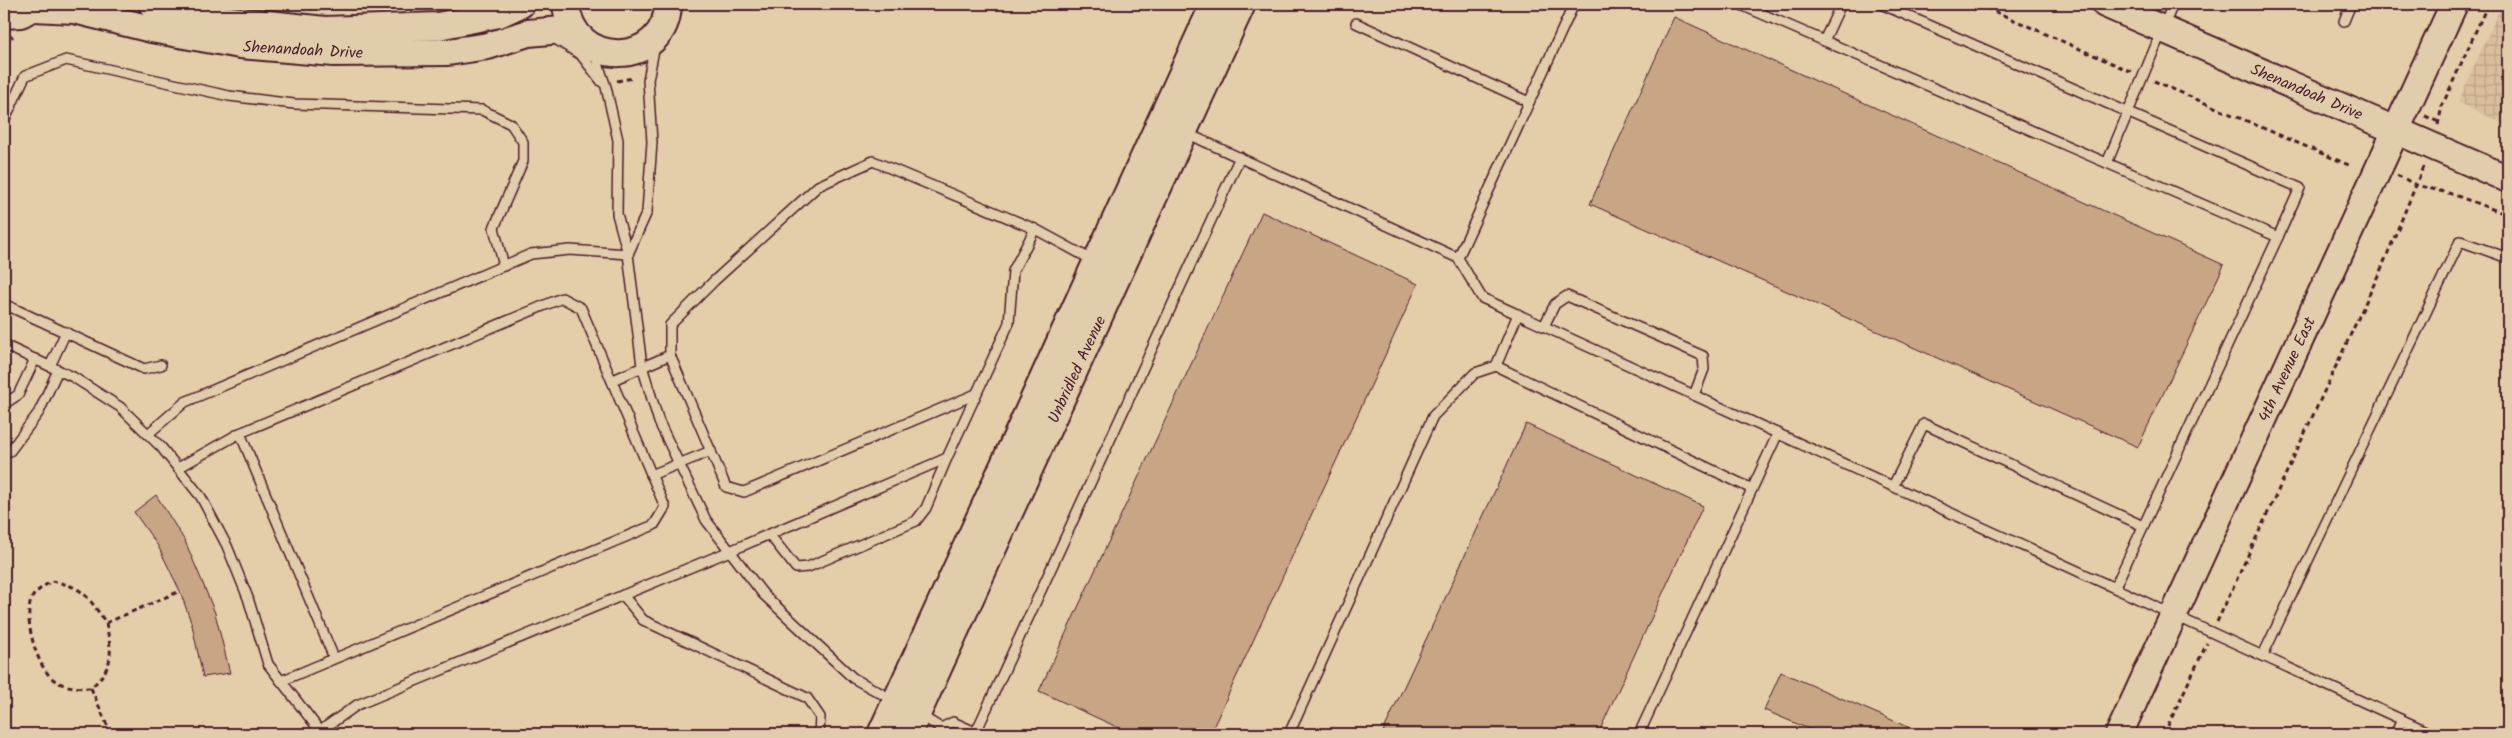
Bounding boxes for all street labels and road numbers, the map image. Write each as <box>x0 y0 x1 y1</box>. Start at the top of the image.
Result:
street label: Shenandoah Drive <box>242 35 363 66</box>
street label: Shenandoah Drive <box>2246 57 2366 127</box>
street label: Unbridled Avenue <box>1041 312 1113 428</box>
street label: 4th Avenue East <box>2252 312 2323 426</box>

